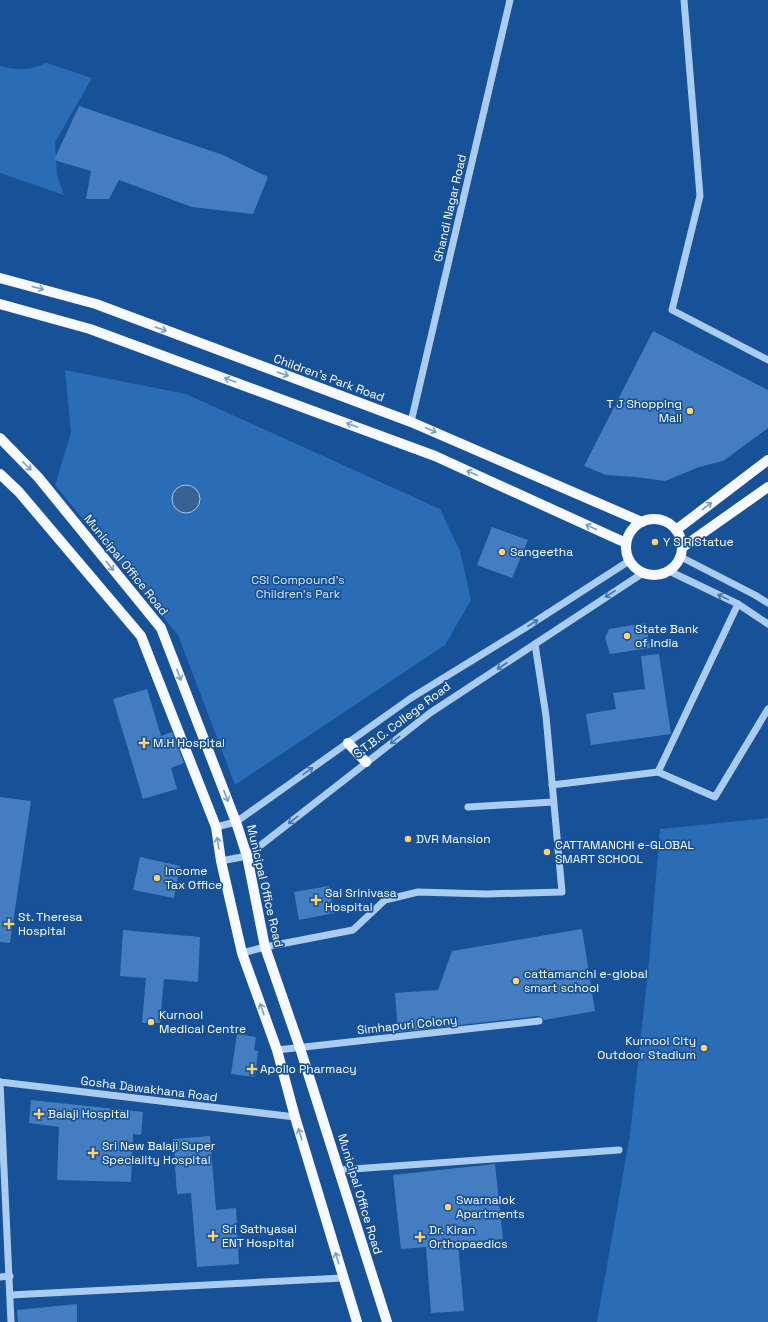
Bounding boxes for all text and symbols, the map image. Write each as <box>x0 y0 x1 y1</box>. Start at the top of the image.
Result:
street label: Ghandi Nagar Road <box>430 153 470 263</box>
one-way arrow <box>31 285 44 293</box>
one-way arrow <box>155 325 167 333</box>
street label: Children's Park Road <box>271 350 387 406</box>
one-way arrow <box>276 371 288 379</box>
one-way arrow <box>224 376 236 384</box>
place label: T J Shopping Mall <box>606 396 682 426</box>
marker: T J Shopping Mall <box>685 406 695 416</box>
one-way arrow <box>346 421 358 429</box>
one-way arrow <box>424 427 436 435</box>
one-way arrow <box>23 461 32 471</box>
one-way arrow <box>467 469 479 476</box>
one-way arrow <box>702 502 713 510</box>
street label: Municipal Office Road <box>80 511 172 619</box>
one-way arrow <box>585 523 597 530</box>
place label: Y S R Statue <box>663 534 734 550</box>
marker: Y S R Statue <box>650 537 660 547</box>
place label: Sangeetha <box>510 544 573 560</box>
marker: Sangeetha <box>497 547 507 557</box>
one-way arrow <box>106 561 115 571</box>
park label: CSI Compound's Children's Park <box>251 572 345 602</box>
one-way arrow <box>605 590 616 598</box>
one-way arrow <box>717 593 729 600</box>
one-way arrow <box>527 619 538 627</box>
place label: State Bank of India <box>635 621 699 651</box>
marker: State Bank of India <box>622 631 632 641</box>
one-way arrow <box>496 662 507 670</box>
one-way arrow <box>175 668 183 680</box>
street label: S.T.B.C. College Road <box>350 678 454 762</box>
place label: M.H Hospital <box>153 735 225 751</box>
one-way arrow <box>389 736 400 744</box>
marker: M.H Hospital <box>138 737 150 749</box>
one-way arrow <box>302 767 313 775</box>
one-way arrow <box>222 789 230 801</box>
one-way arrow <box>287 816 298 825</box>
street label: Municipal Office Road <box>243 823 287 949</box>
place label: DVR Mansion <box>416 831 491 847</box>
marker: DVR Mansion <box>403 834 413 844</box>
one-way arrow <box>214 837 222 850</box>
place label: CATTAMANCHI e-GLOBAL SMART SCHOOL <box>555 837 695 867</box>
marker: CATTAMANCHI e-GLOBAL SMART SCHOOL <box>542 847 552 857</box>
place label: Income Tax Office <box>165 863 222 893</box>
marker: Income Tax Office <box>152 873 162 883</box>
place label: Sai Srinivasa Hospital <box>325 885 397 915</box>
marker: Sai Srinivasa Hospital <box>310 894 322 906</box>
place label: St. Theresa Hospital <box>18 909 82 939</box>
marker: St. Theresa Hospital <box>3 918 15 930</box>
place label: cattamanchi e-global smart school <box>524 966 648 996</box>
marker: cattamanchi e-global smart school <box>511 976 521 986</box>
one-way arrow <box>258 1003 265 1016</box>
place label: Kurnool Medical Centre <box>159 1007 246 1037</box>
street label: Simhapuri Colony <box>356 1012 458 1038</box>
marker: Kurnool Medical Centre <box>146 1017 156 1027</box>
place label: Kurnool City Outdoor Stadium <box>597 1033 696 1063</box>
marker: Kurnool City Outdoor Stadium <box>699 1043 709 1053</box>
place label: Apollo Pharmacy <box>260 1061 357 1077</box>
marker: Apollo Pharmacy <box>247 1064 257 1074</box>
street label: Gosha Dawakhana Road <box>80 1073 218 1105</box>
place label: Balaji Hospital <box>48 1106 129 1122</box>
marker: Balaji Hospital <box>33 1108 45 1120</box>
one-way arrow <box>296 1127 303 1140</box>
street label: Municipal Office Road <box>334 1132 386 1256</box>
place label: Sri New Balaji Super Speciality Hospital <box>102 1138 216 1168</box>
marker: Sri New Balaji Super Speciality Hospital <box>87 1147 99 1159</box>
place label: Swarnalok Apartments <box>456 1192 525 1222</box>
marker: Swarnalok Apartments <box>443 1202 453 1212</box>
place label: Sri Sathyasai ENT Hospital <box>222 1221 297 1251</box>
place label: Dr. Kiran Orthopaedics <box>429 1222 508 1252</box>
marker: Sri Sathyasai ENT Hospital <box>207 1230 219 1242</box>
marker: Dr. Kiran Orthopaedics <box>414 1231 426 1243</box>
one-way arrow <box>333 1252 340 1265</box>

